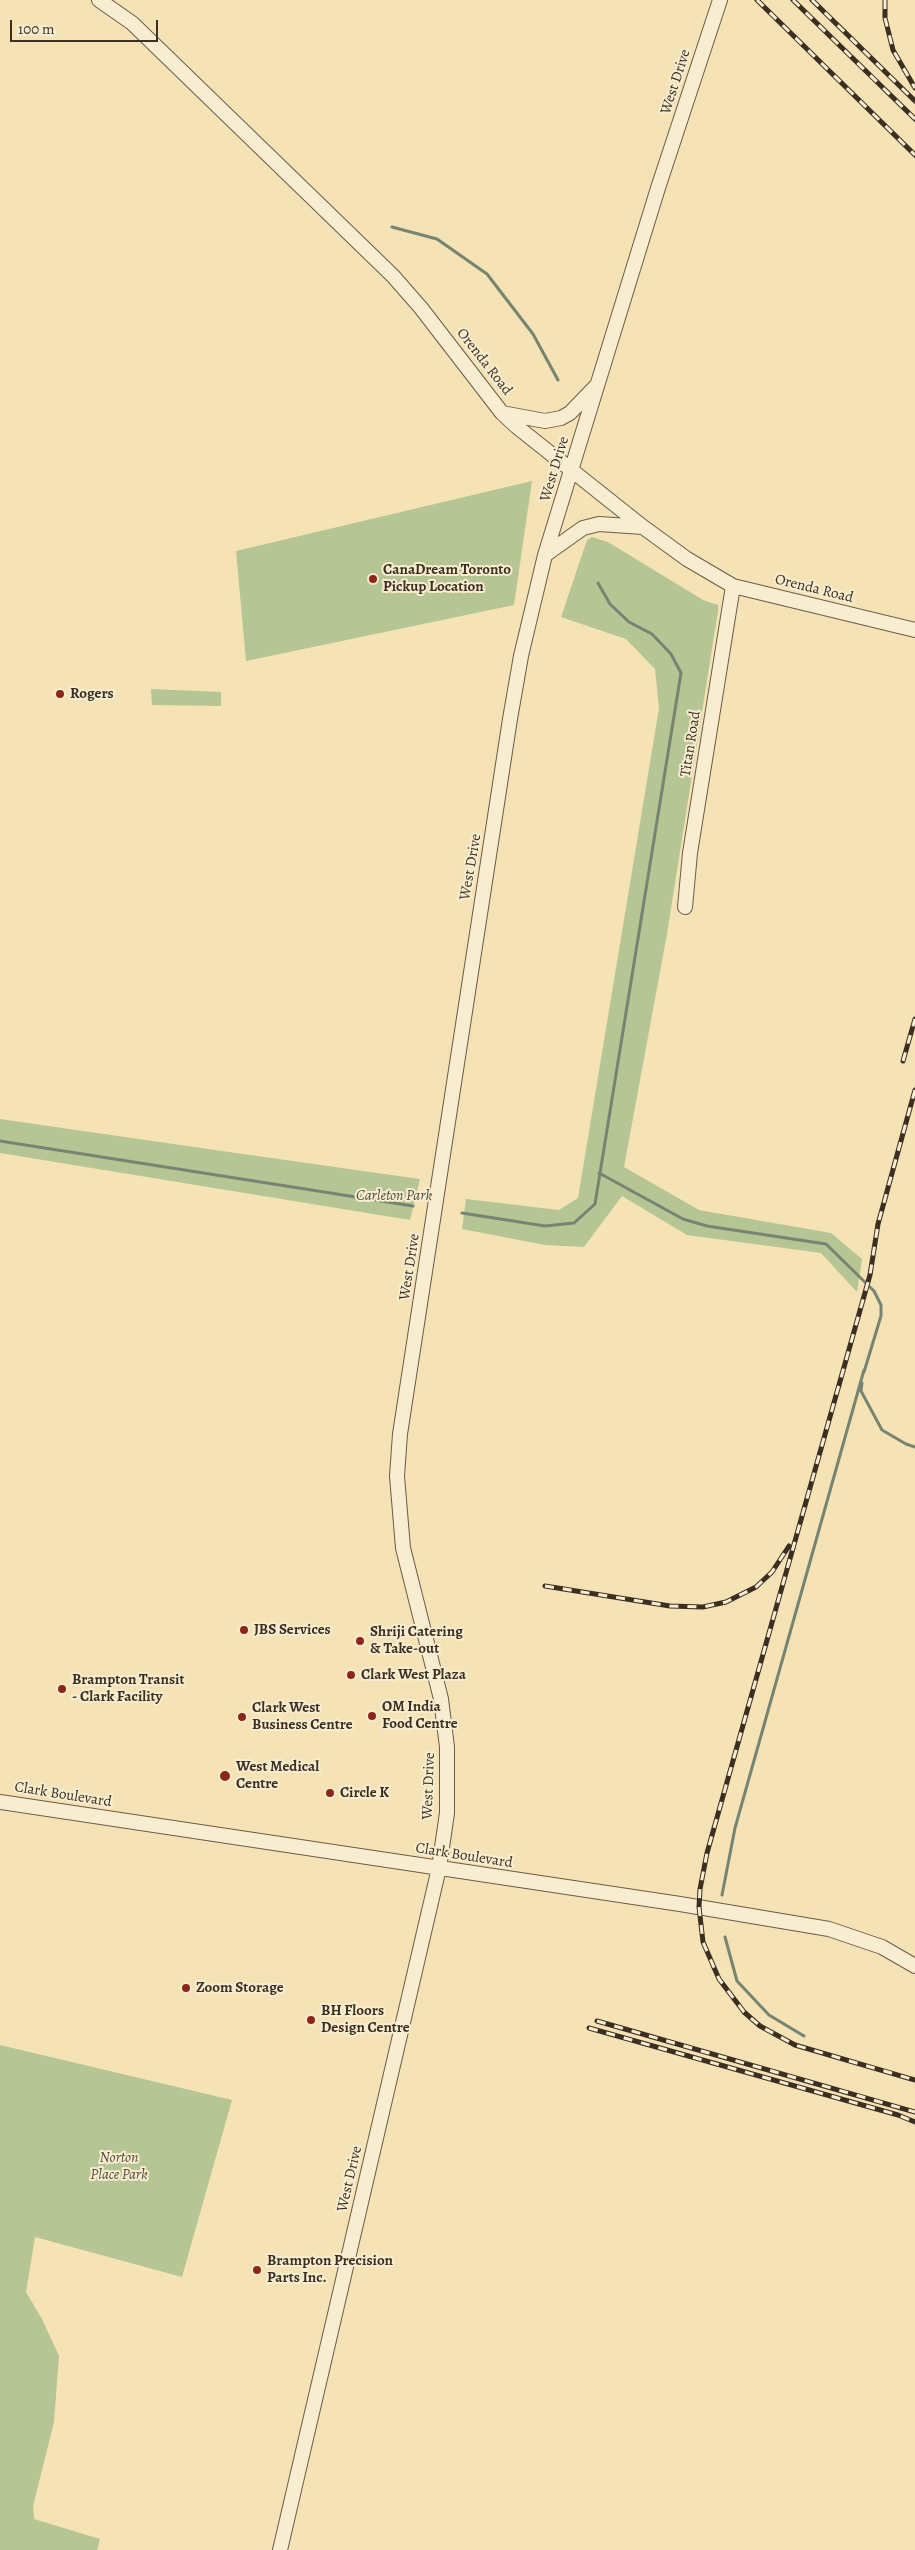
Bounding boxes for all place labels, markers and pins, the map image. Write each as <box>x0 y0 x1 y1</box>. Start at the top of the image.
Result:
place label: CanaDream Toronto Pickup Location <box>383 561 511 596</box>
marker: CanaDream Toronto Pickup Location <box>367 573 379 585</box>
place label: Rogers <box>70 685 114 703</box>
marker: Rogers <box>54 688 66 700</box>
place label: JBS Services <box>254 1621 331 1639</box>
place label: Shriji Catering & Take-out <box>370 1623 463 1658</box>
marker: JBS Services <box>238 1624 250 1636</box>
marker: Shriji Catering & Take-out <box>354 1635 366 1647</box>
place label: Clark West Plaza <box>361 1666 466 1684</box>
marker: Clark West Plaza <box>345 1669 357 1681</box>
place label: Brampton Transit - Clark Facility <box>72 1671 184 1706</box>
marker: Brampton Transit - Clark Facility <box>56 1683 68 1695</box>
place label: OM India Food Centre <box>382 1698 458 1733</box>
place label: Clark West Business Centre <box>252 1699 353 1734</box>
marker: OM India Food Centre <box>366 1710 378 1722</box>
marker: Clark West Business Centre <box>236 1711 248 1723</box>
place label: West Medical Centre <box>236 1758 319 1793</box>
marker: West Medical Centre <box>218 1769 232 1783</box>
place label: Circle K <box>340 1784 389 1802</box>
marker: Circle K <box>324 1787 336 1799</box>
place label: Zoom Storage <box>196 1979 284 1997</box>
marker: Zoom Storage <box>180 1982 192 1994</box>
place label: BH Floors Design Centre <box>321 2002 410 2037</box>
marker: BH Floors Design Centre <box>305 2014 317 2026</box>
place label: Brampton Precision Parts Inc. <box>267 2252 393 2287</box>
marker: Brampton Precision Parts Inc. <box>251 2264 263 2276</box>

